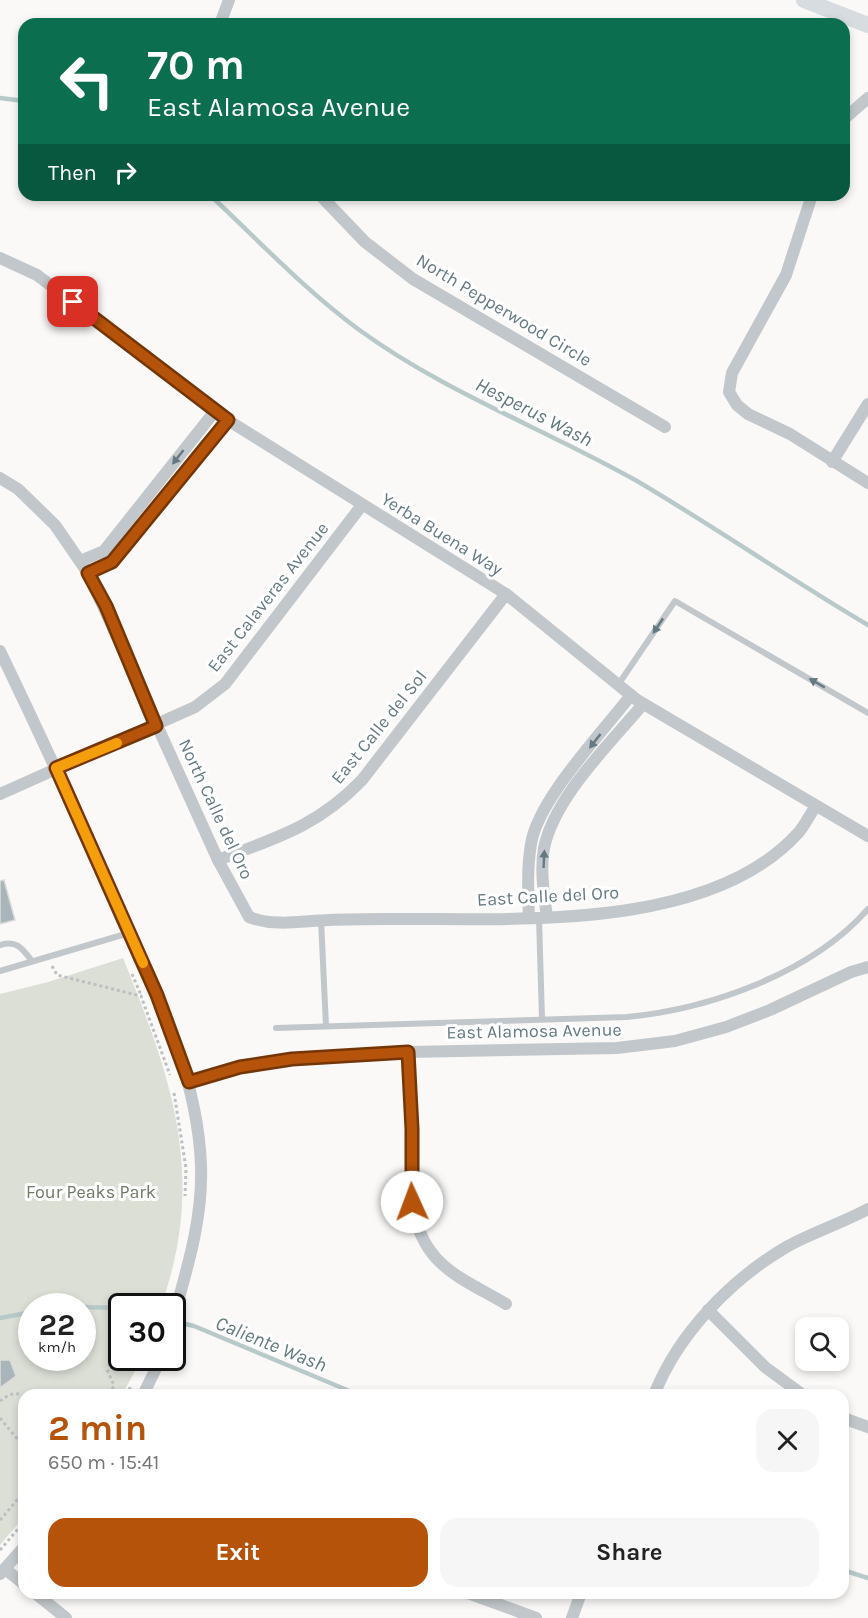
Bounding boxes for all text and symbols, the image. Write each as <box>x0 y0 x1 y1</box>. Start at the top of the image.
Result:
text: 70 m <box>147 40 245 90</box>
icon: left <box>48 42 126 120</box>
text: East Alamosa Avenue <box>147 91 410 123</box>
icon: right <box>109 156 142 189</box>
text: Then <box>48 160 97 186</box>
street label: North Pepperwood Circle <box>412 249 596 371</box>
pin <box>47 276 98 327</box>
icon: arrive <box>56 285 89 318</box>
water label: Hesperus Wash <box>472 373 596 451</box>
one-way arrow <box>172 449 185 465</box>
street label: Yerba Buena Way <box>377 488 507 581</box>
street label: East Calaveras Avenue <box>203 518 333 676</box>
one-way arrow <box>652 617 664 633</box>
street label: East Calle del Sol <box>326 666 432 788</box>
one-way arrow <box>809 678 825 689</box>
one-way arrow <box>589 733 602 748</box>
street label: North Calle del Oro <box>174 735 258 883</box>
one-way arrow <box>539 849 548 868</box>
street label: East Calle del Oro <box>476 881 620 911</box>
street label: East Alamosa Avenue <box>446 1018 622 1044</box>
position arrow <box>380 1170 444 1234</box>
park label: Four Peaks Park <box>26 1181 156 1203</box>
speed limit sign: 30 <box>108 1293 186 1371</box>
text: 22 <box>39 1307 75 1343</box>
water label: Caliente Wash <box>212 1311 330 1377</box>
map controls <box>795 1317 849 1371</box>
button: search <box>795 1317 849 1371</box>
text: km/h <box>38 1338 76 1356</box>
text: 2 min <box>48 1407 147 1449</box>
button: close <box>756 1409 819 1472</box>
text: 650 m · 15:41 <box>48 1451 159 1474</box>
button: Exit <box>48 1518 428 1587</box>
button: Share <box>440 1518 819 1587</box>

